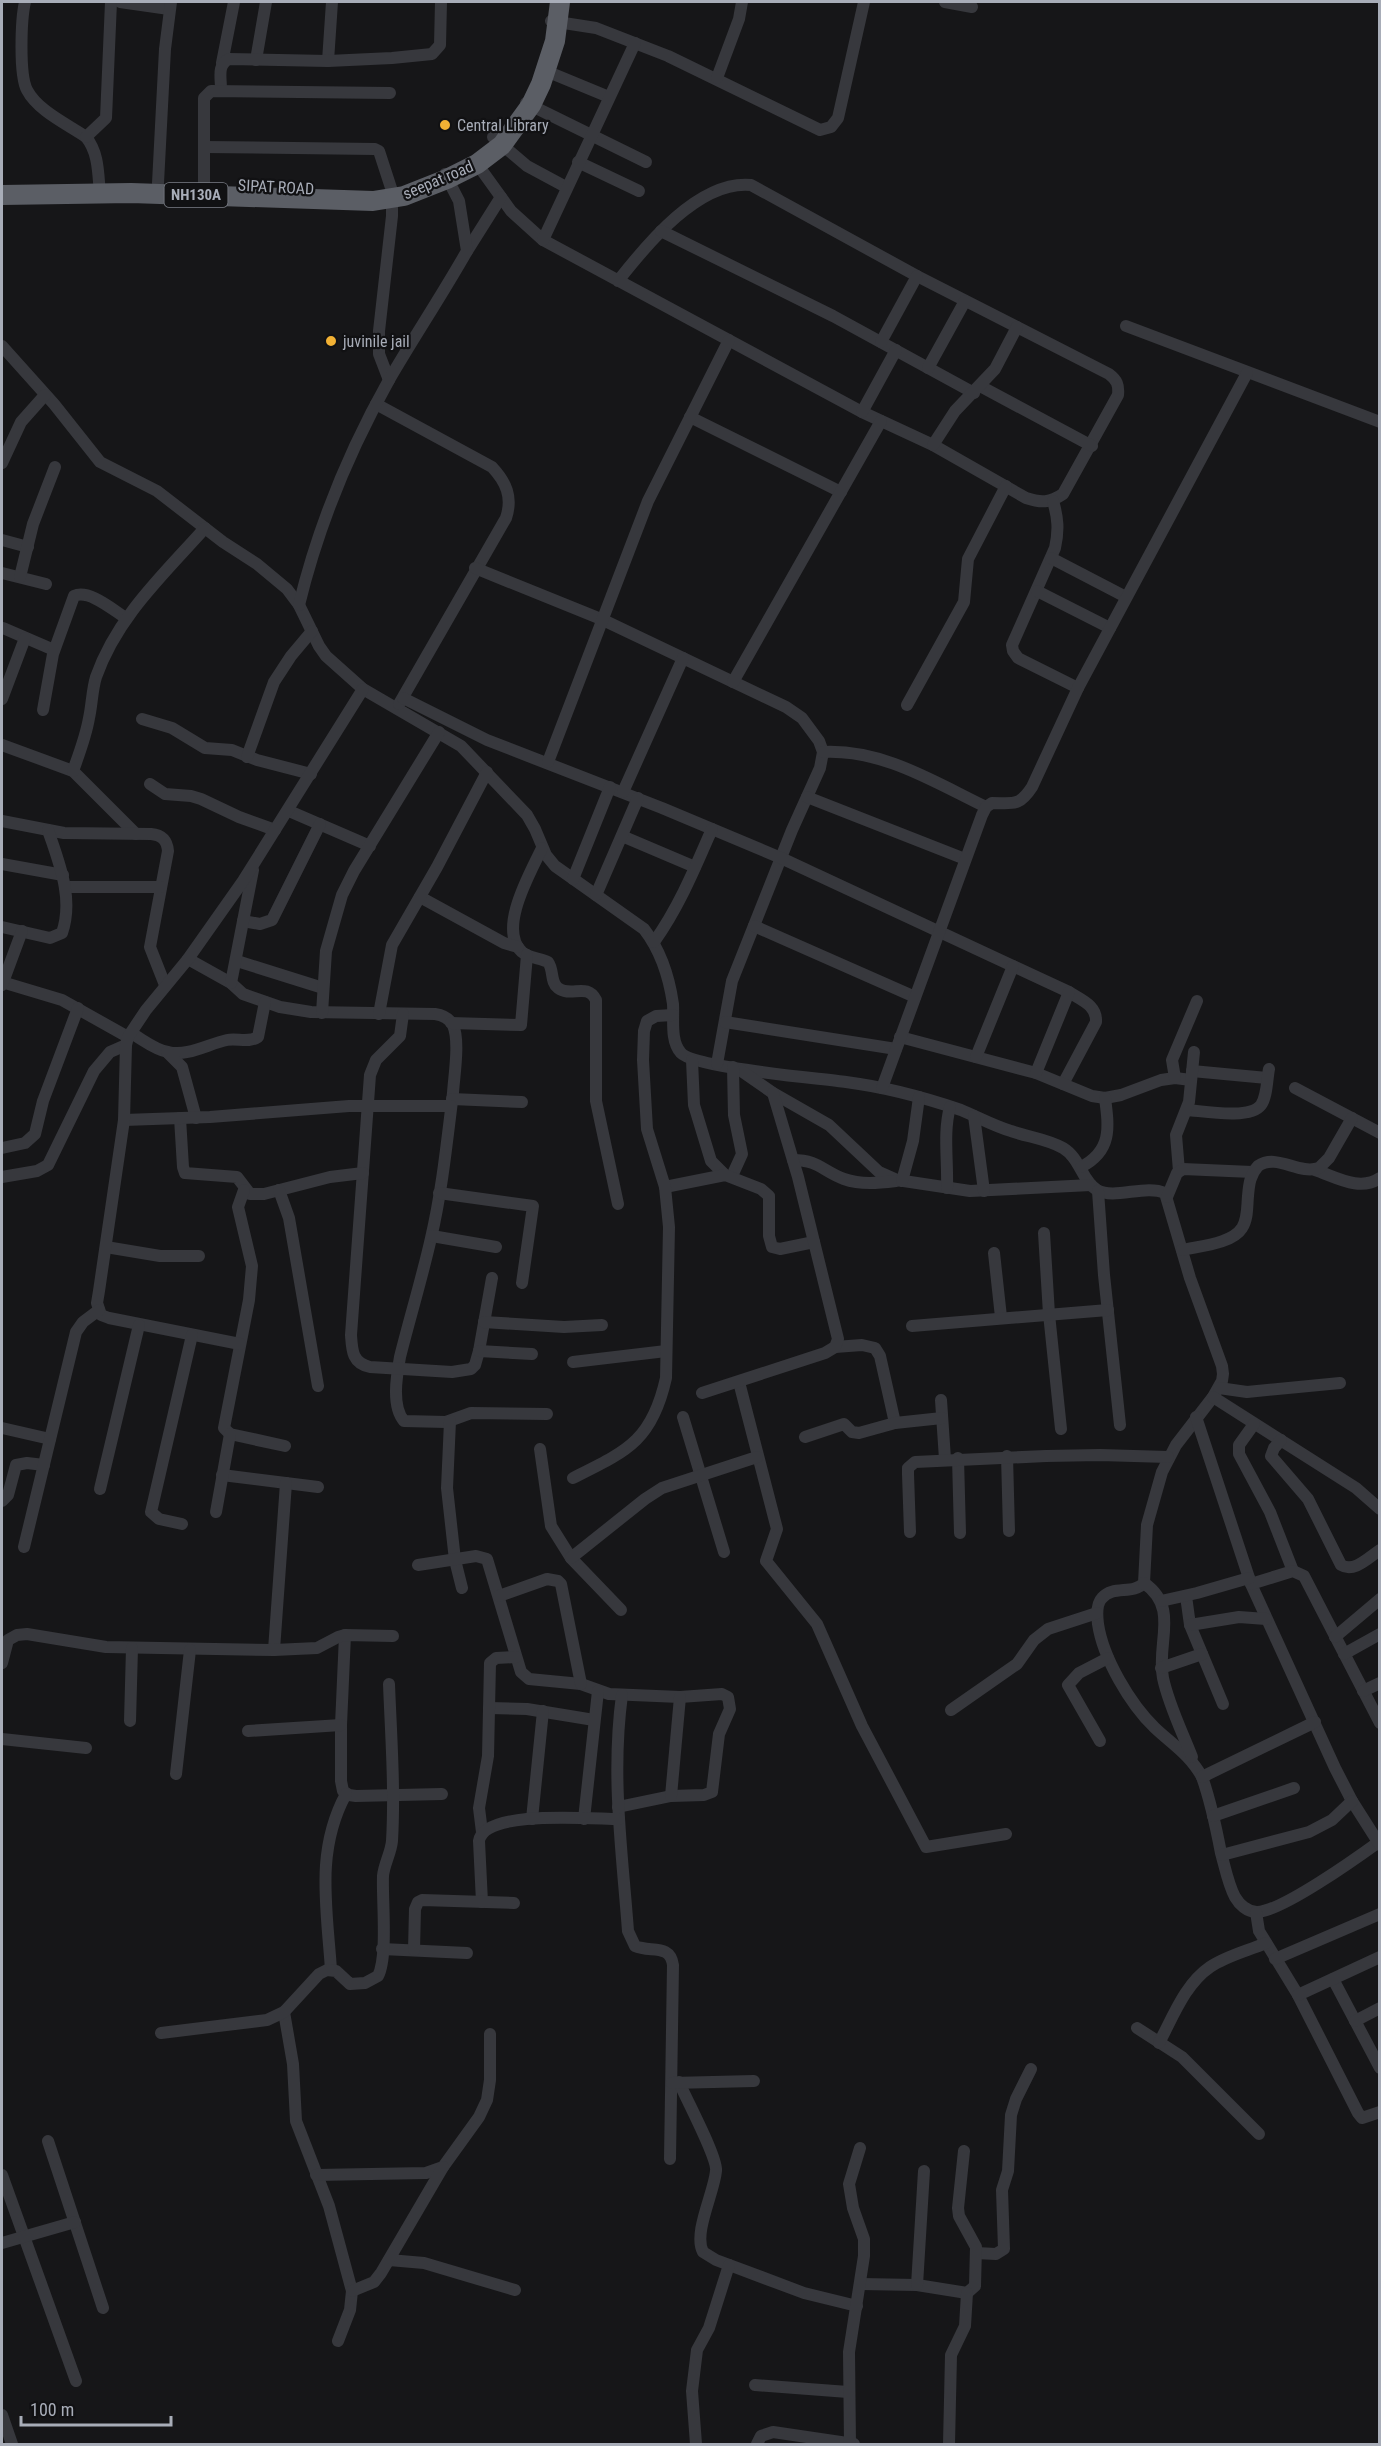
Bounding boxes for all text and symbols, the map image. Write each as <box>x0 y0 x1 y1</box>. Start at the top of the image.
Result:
place label: Central Library <box>457 116 549 135</box>
marker: Central Library <box>438 118 452 132</box>
street label: seepat road <box>400 157 476 203</box>
street label: SIPAT ROAD <box>237 176 315 198</box>
road number: NH130A <box>164 183 228 207</box>
place label: juvinile jail <box>342 332 410 351</box>
marker: juvinile jail <box>324 334 338 348</box>
scale bar <box>21 2389 171 2427</box>
text: 100 m <box>30 2399 74 2420</box>

